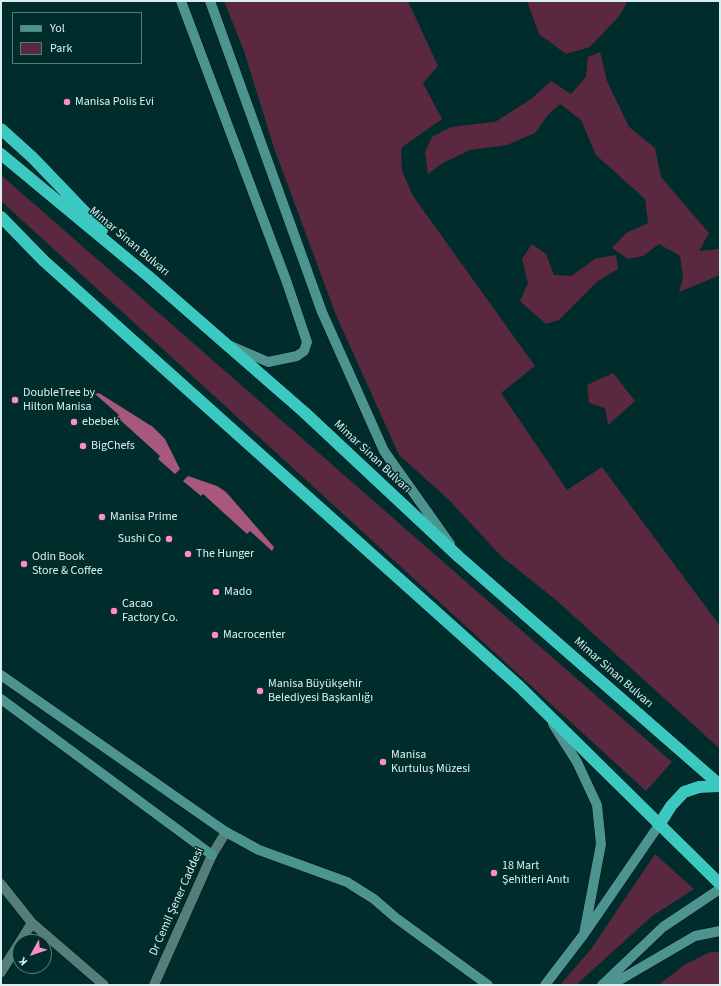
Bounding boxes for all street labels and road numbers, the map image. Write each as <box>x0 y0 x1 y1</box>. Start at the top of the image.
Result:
street label: Mimar Sinan Bulvarı <box>86 204 172 280</box>
street label: Mimar Sinan Bulvarı <box>330 418 414 496</box>
street label: Mimar Sinan Bulvarı <box>570 635 656 711</box>
street label: Dr Cemil Şener Caddesi <box>147 846 207 958</box>

